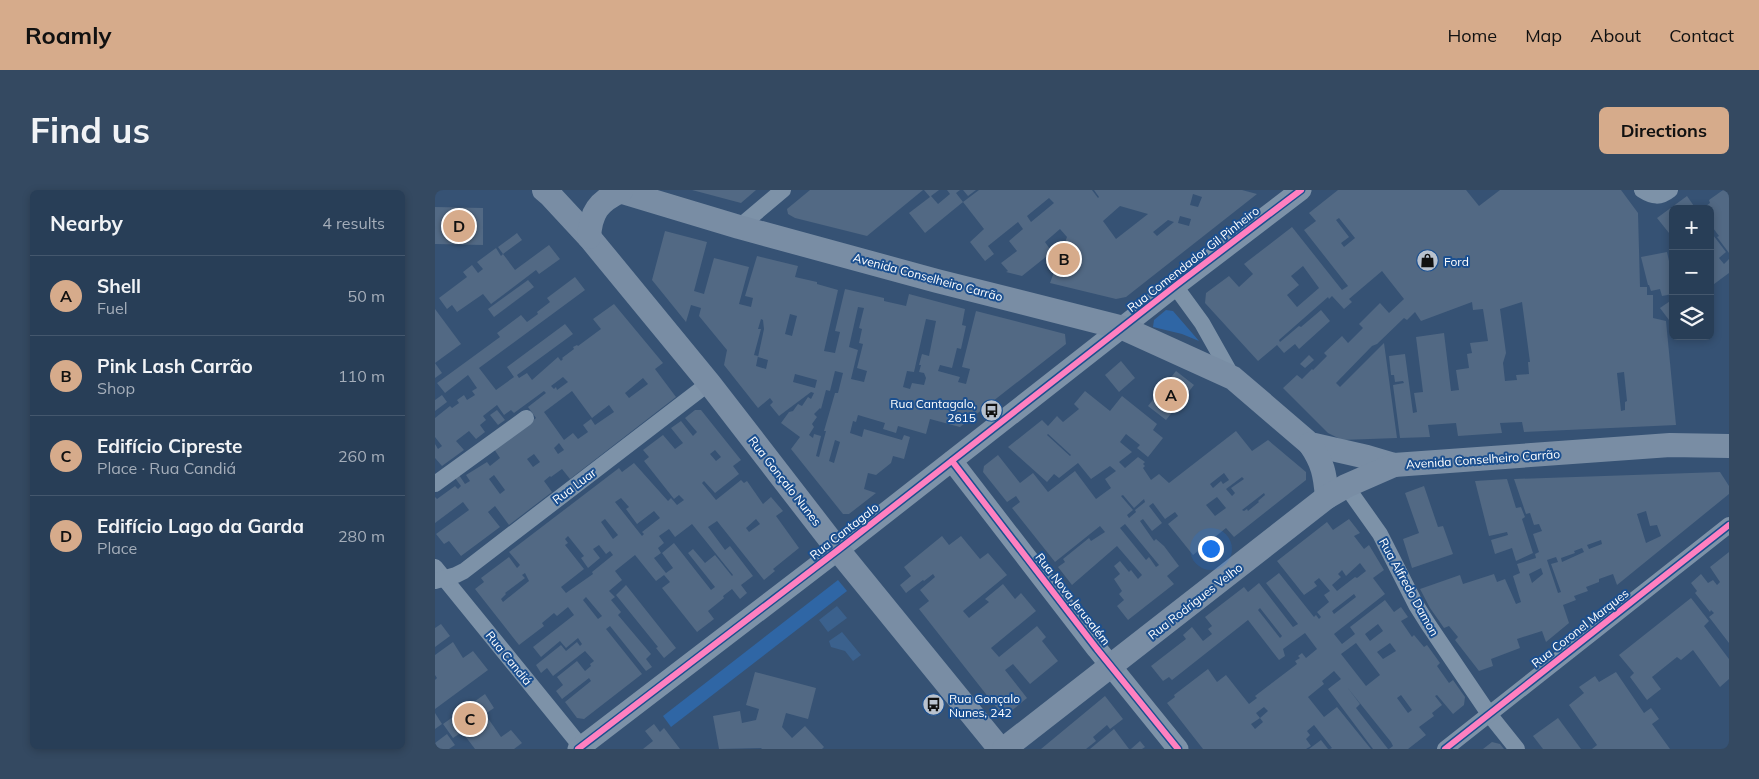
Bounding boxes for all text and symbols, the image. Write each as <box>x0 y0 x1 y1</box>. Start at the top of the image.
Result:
text: Roamly <box>25 20 112 50</box>
text: Home <box>1447 24 1497 47</box>
text: Map <box>1525 24 1562 47</box>
text: About <box>1590 24 1641 47</box>
text: Contact <box>1669 24 1734 47</box>
button: Directions <box>1599 107 1729 154</box>
text: Find us <box>30 108 150 152</box>
street label: Rua Comendador Gil Pinheiro <box>1124 203 1262 315</box>
map controls <box>1669 205 1714 340</box>
button: + <box>1669 205 1714 250</box>
pin: D <box>443 207 475 245</box>
text: Nearby <box>50 210 123 236</box>
text: 4 results <box>322 213 385 233</box>
pin: B <box>1048 240 1080 278</box>
shop icon: Ford <box>1416 249 1440 273</box>
street label: Avenida Conselheiro Carrão <box>851 250 1005 304</box>
button: − <box>1669 250 1714 295</box>
place label: Ford <box>1444 254 1469 269</box>
text: Shell <box>97 274 141 298</box>
text: A <box>60 286 72 306</box>
text: 50 m <box>348 286 385 306</box>
button: layers <box>1669 295 1714 340</box>
text: Fuel <box>97 298 128 318</box>
text: Pink Lash Carrão <box>97 354 253 378</box>
text: B <box>60 366 72 386</box>
text: 110 m <box>338 366 385 386</box>
pin: A <box>1155 376 1187 414</box>
text: Shop <box>97 378 135 398</box>
place label: Rua Cantagalo, 2615 <box>890 396 976 425</box>
bus stop icon: Rua Cantagalo, 2615 <box>980 398 1004 422</box>
street label: Rua Gonçalo Nunes <box>745 433 825 529</box>
text: Edifício Cipreste <box>97 434 242 458</box>
text: C <box>61 446 71 466</box>
text: 260 m <box>338 446 385 466</box>
street label: Avenida Conselheiro Carrão <box>1405 446 1561 472</box>
text: Place · Rua Candiá <box>97 458 236 478</box>
street label: Rua Luar <box>549 464 599 507</box>
street label: Rua Cantagalo <box>807 499 882 563</box>
text: Edifício Lago da Garda <box>97 514 304 538</box>
text: D <box>60 526 72 546</box>
text: 280 m <box>338 526 385 546</box>
street label: Rua Alfredo Damon <box>1376 535 1442 639</box>
your location <box>1198 536 1224 562</box>
text: Place <box>97 538 137 558</box>
street label: Rua Nova Jerusalém <box>1032 550 1114 648</box>
street label: Rua Rodrigues Velho <box>1145 559 1245 643</box>
street label: Rua Coronel Marques <box>1528 585 1632 671</box>
street label: Rua Candiá <box>483 628 535 688</box>
place label: Rua Gonçalo Nunes, 242 <box>949 691 1020 720</box>
bus stop icon: Rua Gonçalo Nunes, 242 <box>921 693 945 717</box>
pin: C <box>454 700 486 738</box>

